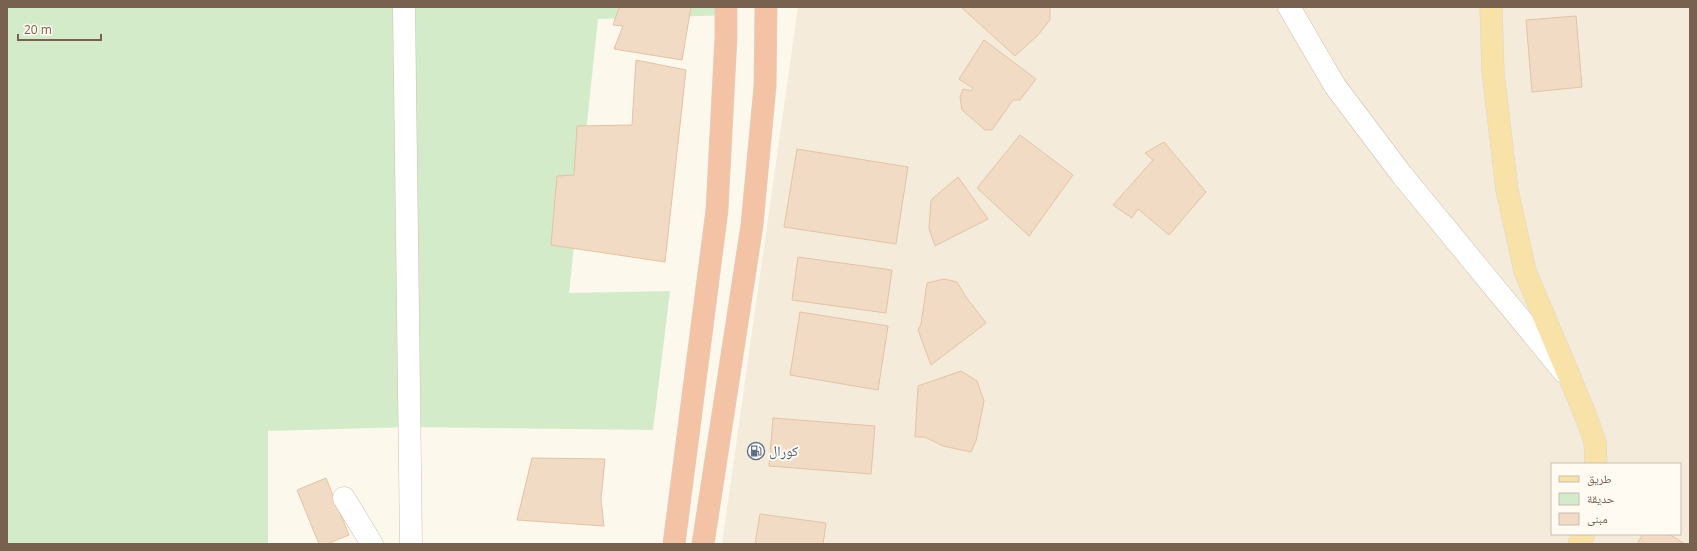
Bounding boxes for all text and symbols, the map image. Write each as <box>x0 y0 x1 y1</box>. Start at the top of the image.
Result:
scale bar <box>18 16 101 42</box>
text: 20 m <box>24 21 52 38</box>
fuel station icon: كورال <box>746 441 766 461</box>
place label: كورال <box>769 441 799 460</box>
legend <box>1551 463 1681 535</box>
text: طريق <box>1587 470 1612 487</box>
text: حديقة <box>1587 490 1615 507</box>
text: مبنى <box>1587 510 1608 527</box>

